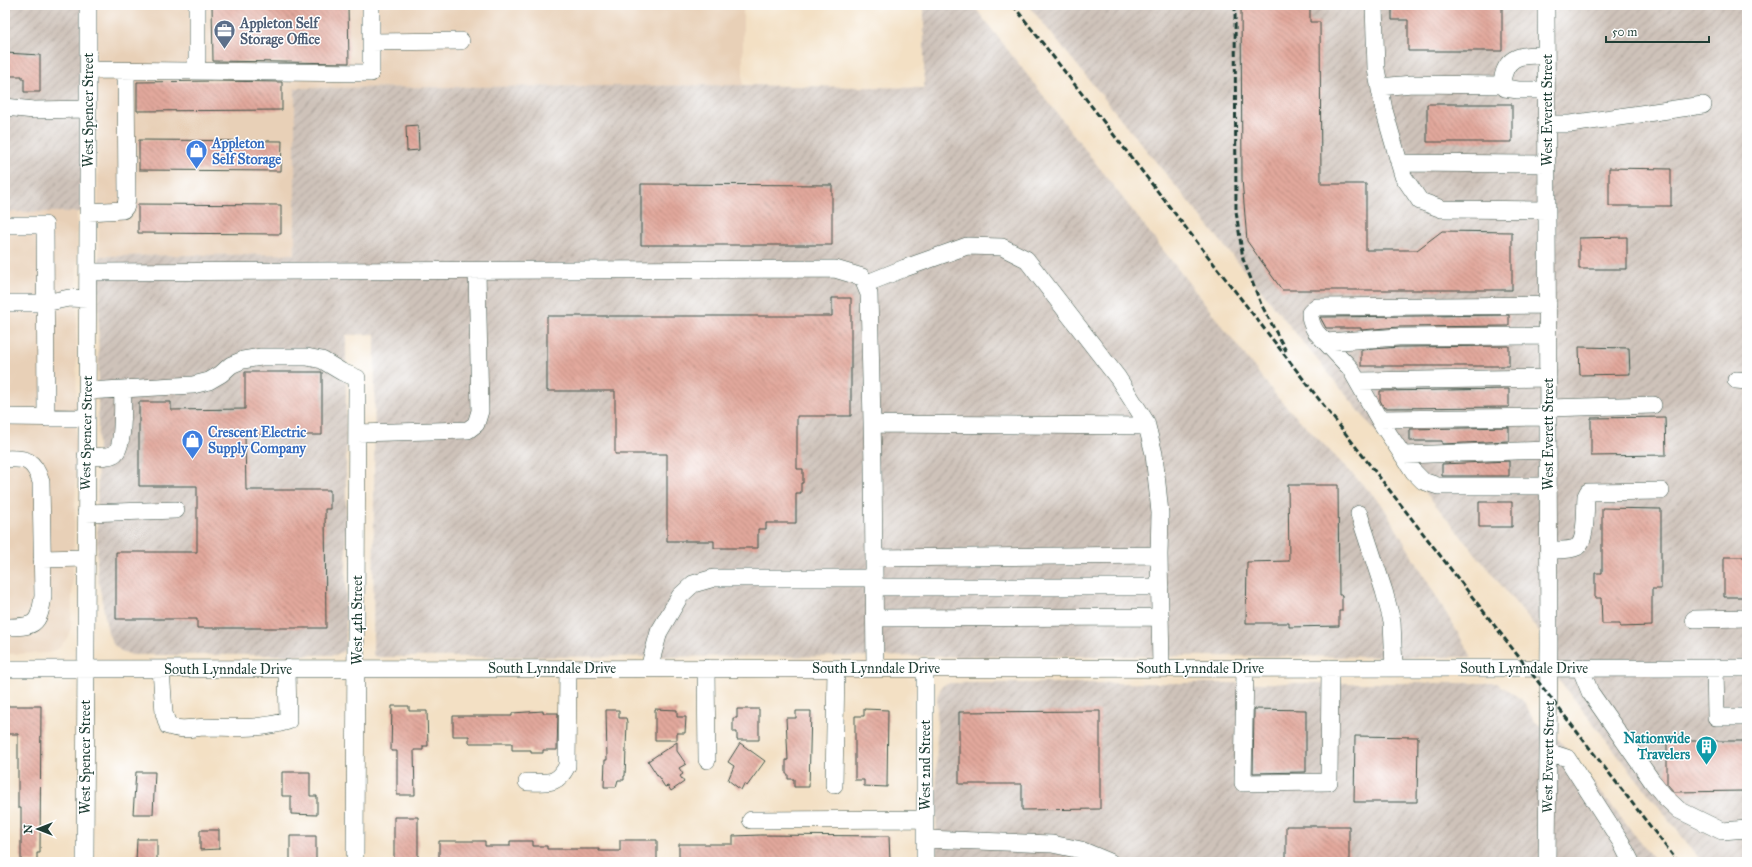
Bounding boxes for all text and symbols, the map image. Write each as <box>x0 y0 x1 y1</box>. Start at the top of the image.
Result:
place label: Appleton Self Storage Office <box>239 15 320 49</box>
office icon: Appleton Self Storage Office <box>212 18 238 51</box>
scale bar <box>1606 18 1709 44</box>
text: 50 m <box>1612 25 1637 39</box>
street label: West Spencer Street <box>80 53 97 167</box>
street label: West Everett Street <box>1539 54 1556 166</box>
place label: Appleton Self Storage <box>211 135 281 169</box>
shop icon: Appleton Self Storage <box>184 138 210 171</box>
street label: West Spencer Street <box>77 375 96 491</box>
street label: West Everett Street <box>1540 378 1557 490</box>
place label: Crescent Electric Supply Company <box>208 424 307 458</box>
shop icon: Crescent Electric Supply Company <box>179 427 205 460</box>
street label: West 4th Street <box>349 575 366 665</box>
street label: South Lynndale Drive <box>488 660 616 677</box>
street label: South Lynndale Drive <box>812 660 940 677</box>
street label: South Lynndale Drive <box>1136 660 1264 677</box>
street label: South Lynndale Drive <box>1460 660 1588 677</box>
street label: South Lynndale Drive <box>164 661 292 678</box>
street label: West Spencer Street <box>77 700 94 814</box>
street label: West Everett Street <box>1539 701 1558 813</box>
street label: West 2nd Street <box>917 719 934 810</box>
place label: Nationwide Travelers <box>1623 730 1690 763</box>
building icon: Nationwide Travelers <box>1693 733 1719 766</box>
north arrow <box>18 809 58 849</box>
text: N <box>22 824 35 834</box>

